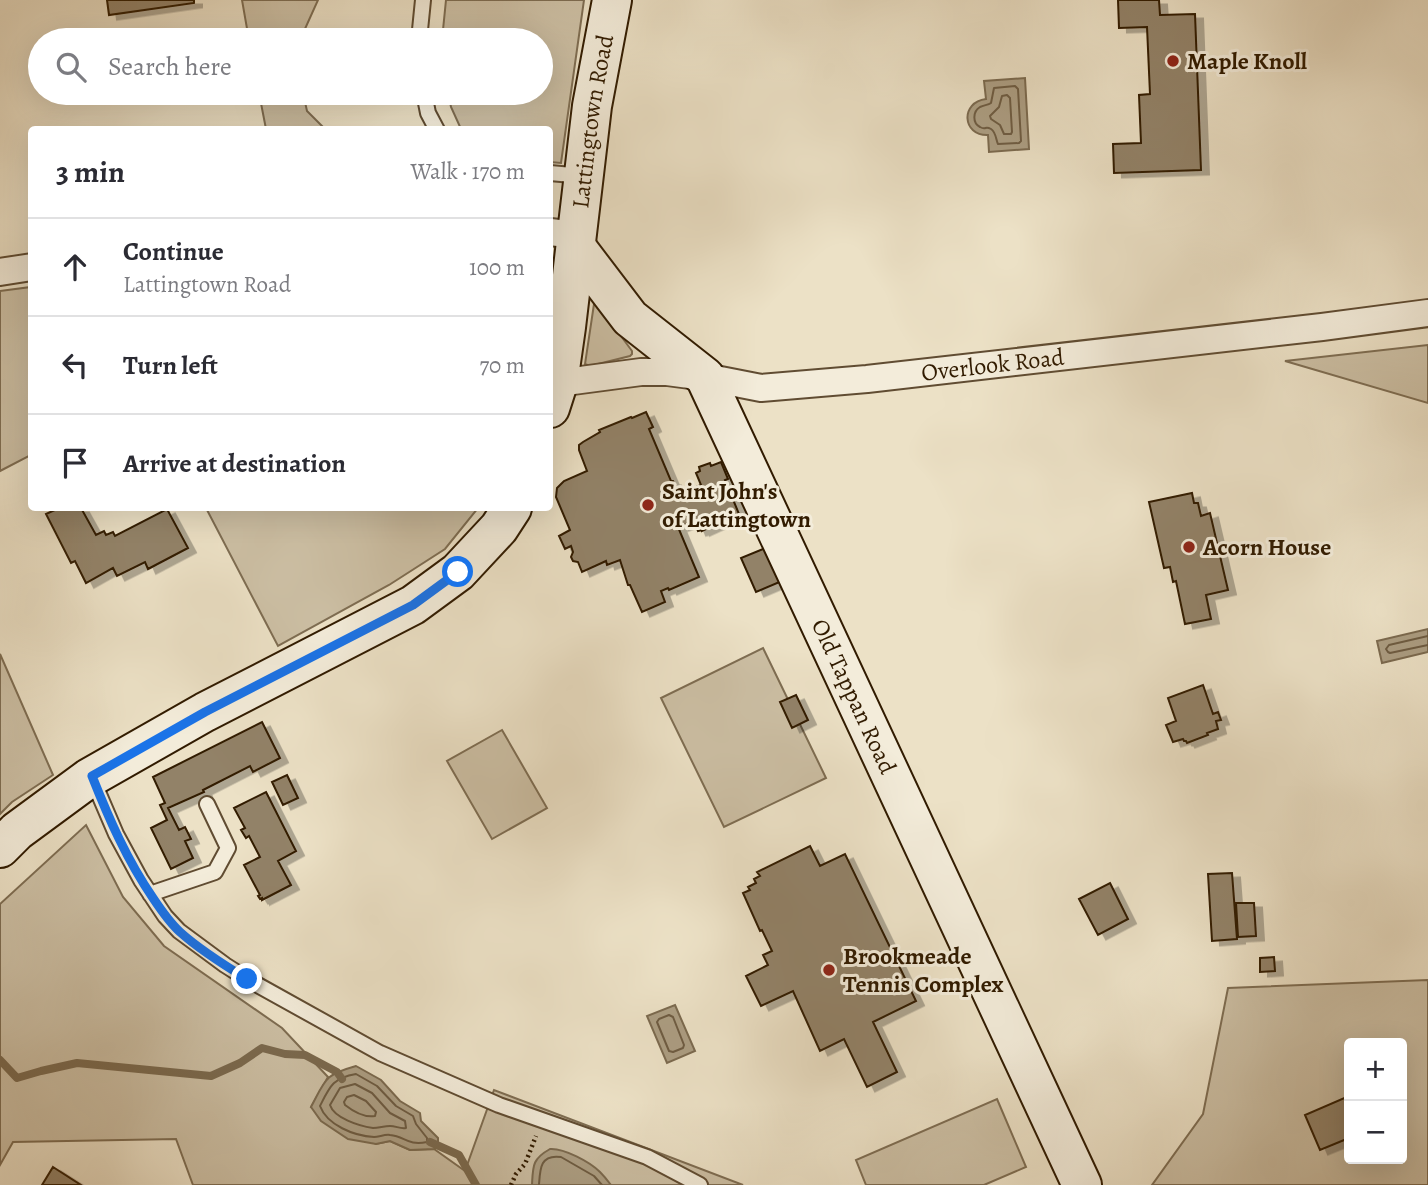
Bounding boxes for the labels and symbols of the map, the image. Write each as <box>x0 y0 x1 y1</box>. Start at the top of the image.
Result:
street label: Lattingtown Road <box>564 32 621 210</box>
place label: Maple Knoll <box>1187 45 1308 77</box>
marker: Maple Knoll <box>1165 53 1181 69</box>
street label: Overlook Road <box>920 341 1066 389</box>
place label: Saint John's of Lattingtown <box>662 475 811 535</box>
marker: Saint John's of Lattingtown <box>640 497 656 513</box>
place label: Acorn House <box>1202 531 1331 563</box>
marker: Acorn House <box>1181 539 1197 555</box>
route start <box>442 556 473 587</box>
street label: Old Tappan Road <box>804 614 904 779</box>
place label: Brookmeade Tennis Complex <box>843 940 1003 1000</box>
marker: Brookmeade Tennis Complex <box>821 962 837 978</box>
route end <box>231 963 262 994</box>

